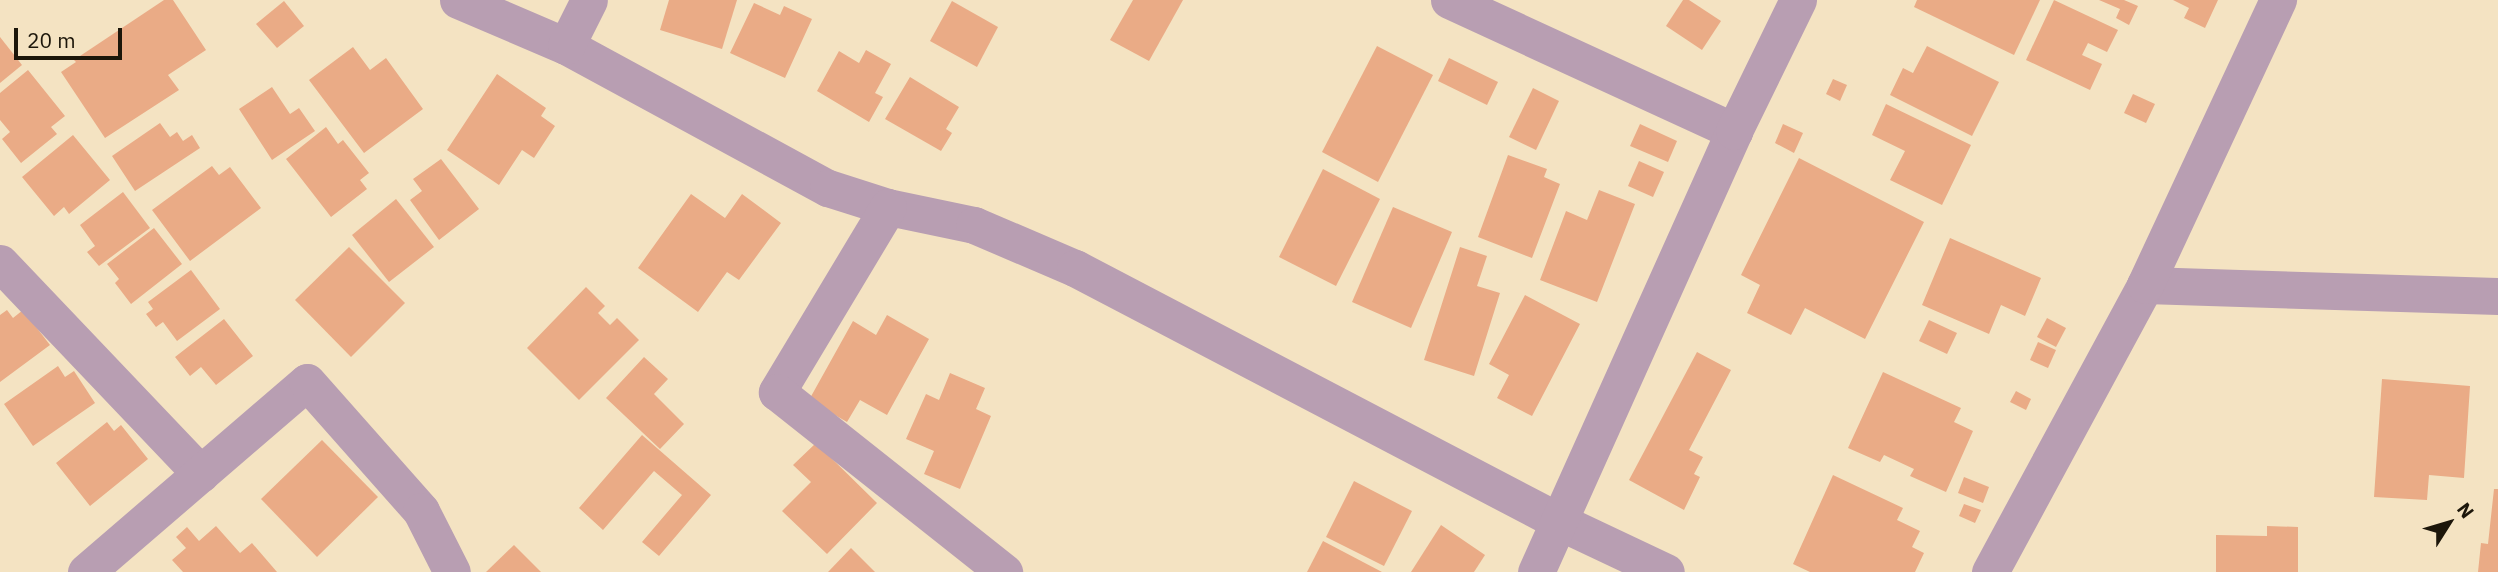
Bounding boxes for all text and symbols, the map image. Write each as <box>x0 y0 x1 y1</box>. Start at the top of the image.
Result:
scale bar <box>18 14 126 58</box>
text: 20 m <box>27 26 76 54</box>
north arrow <box>2414 488 2484 558</box>
text: N <box>2452 498 2479 523</box>

